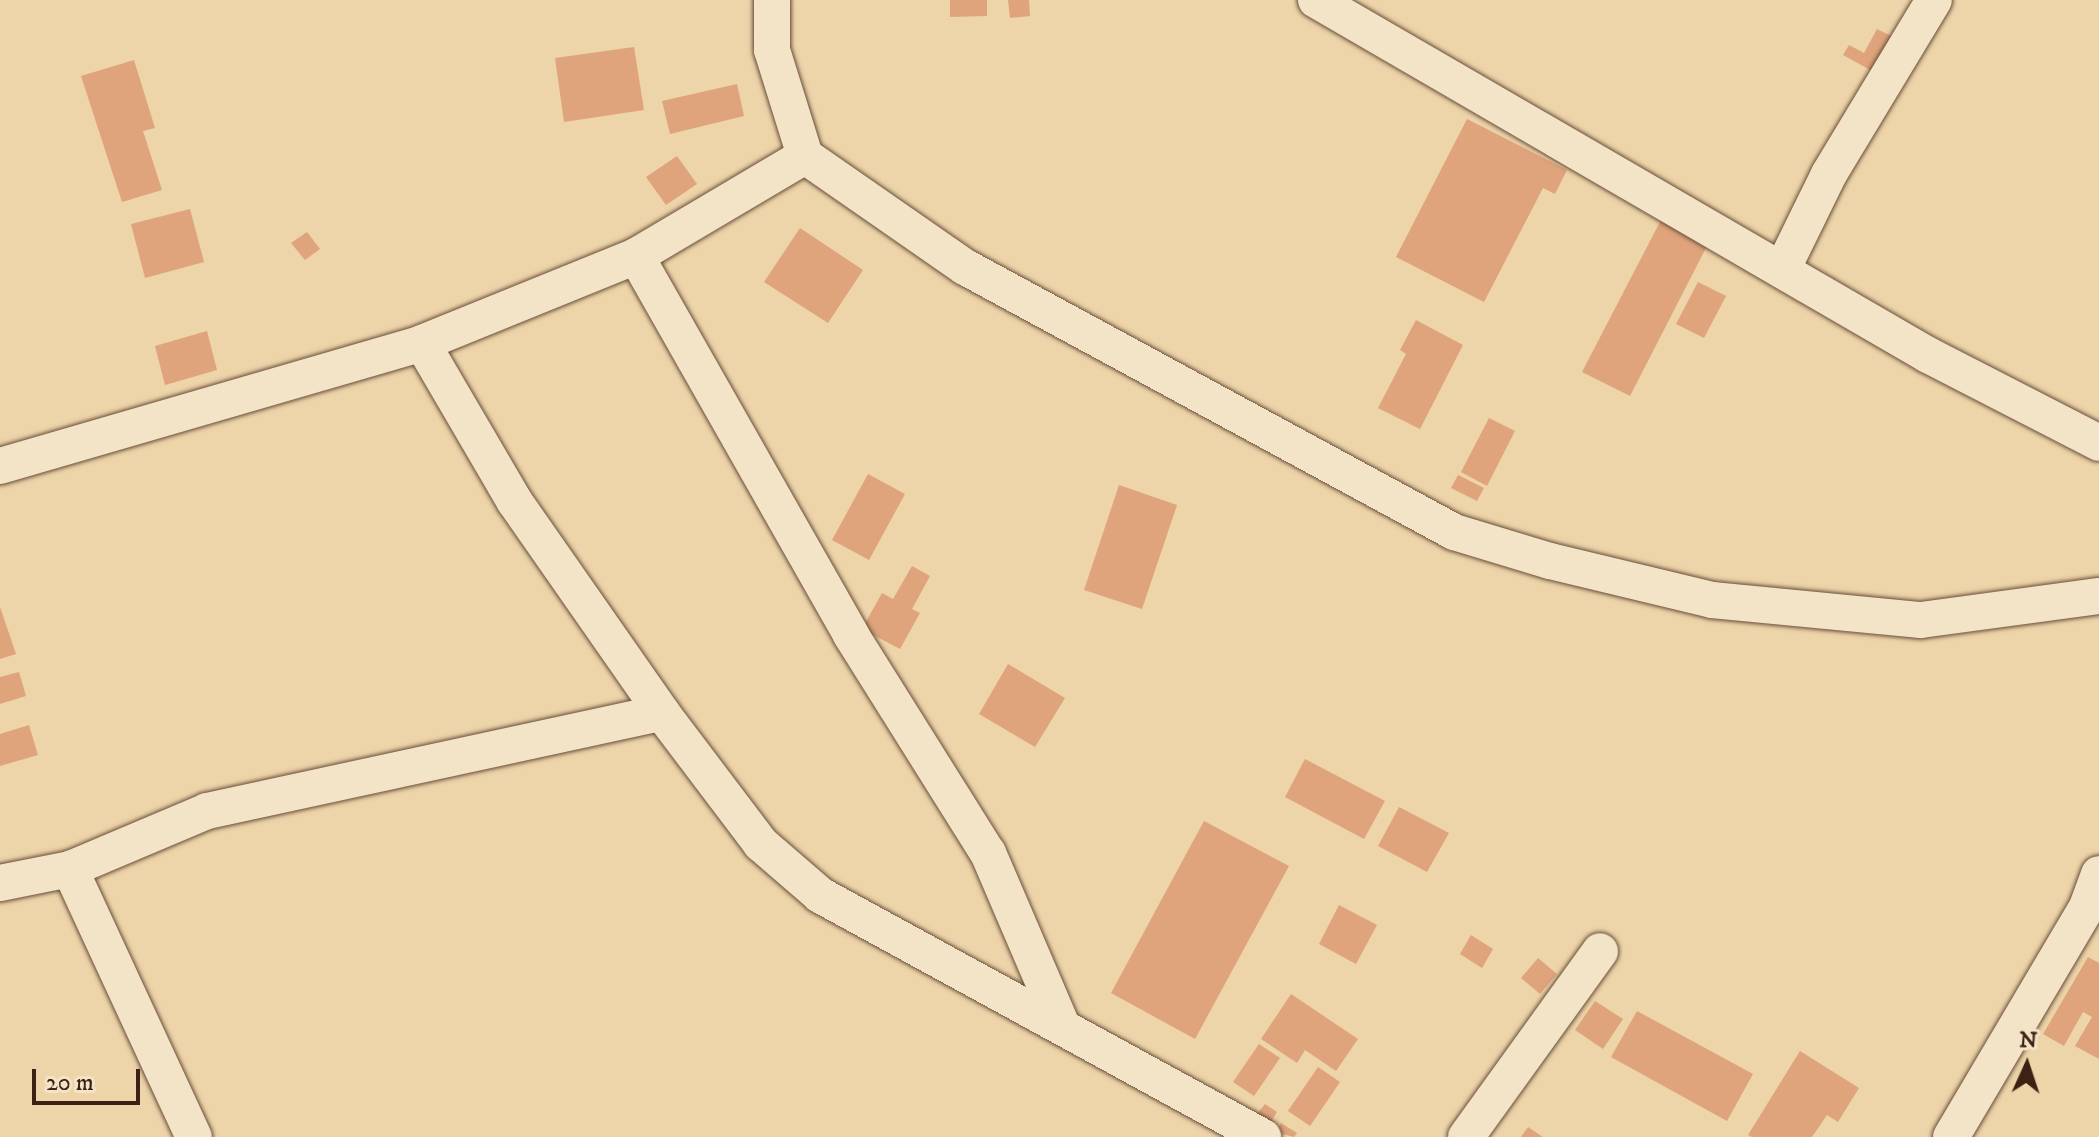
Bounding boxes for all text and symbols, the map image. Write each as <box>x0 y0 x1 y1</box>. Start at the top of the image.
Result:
north arrow <box>1987 1025 2067 1105</box>
text: N <box>2019 1027 2038 1054</box>
scale bar <box>36 1053 144 1103</box>
text: 20 m <box>46 1068 94 1098</box>

